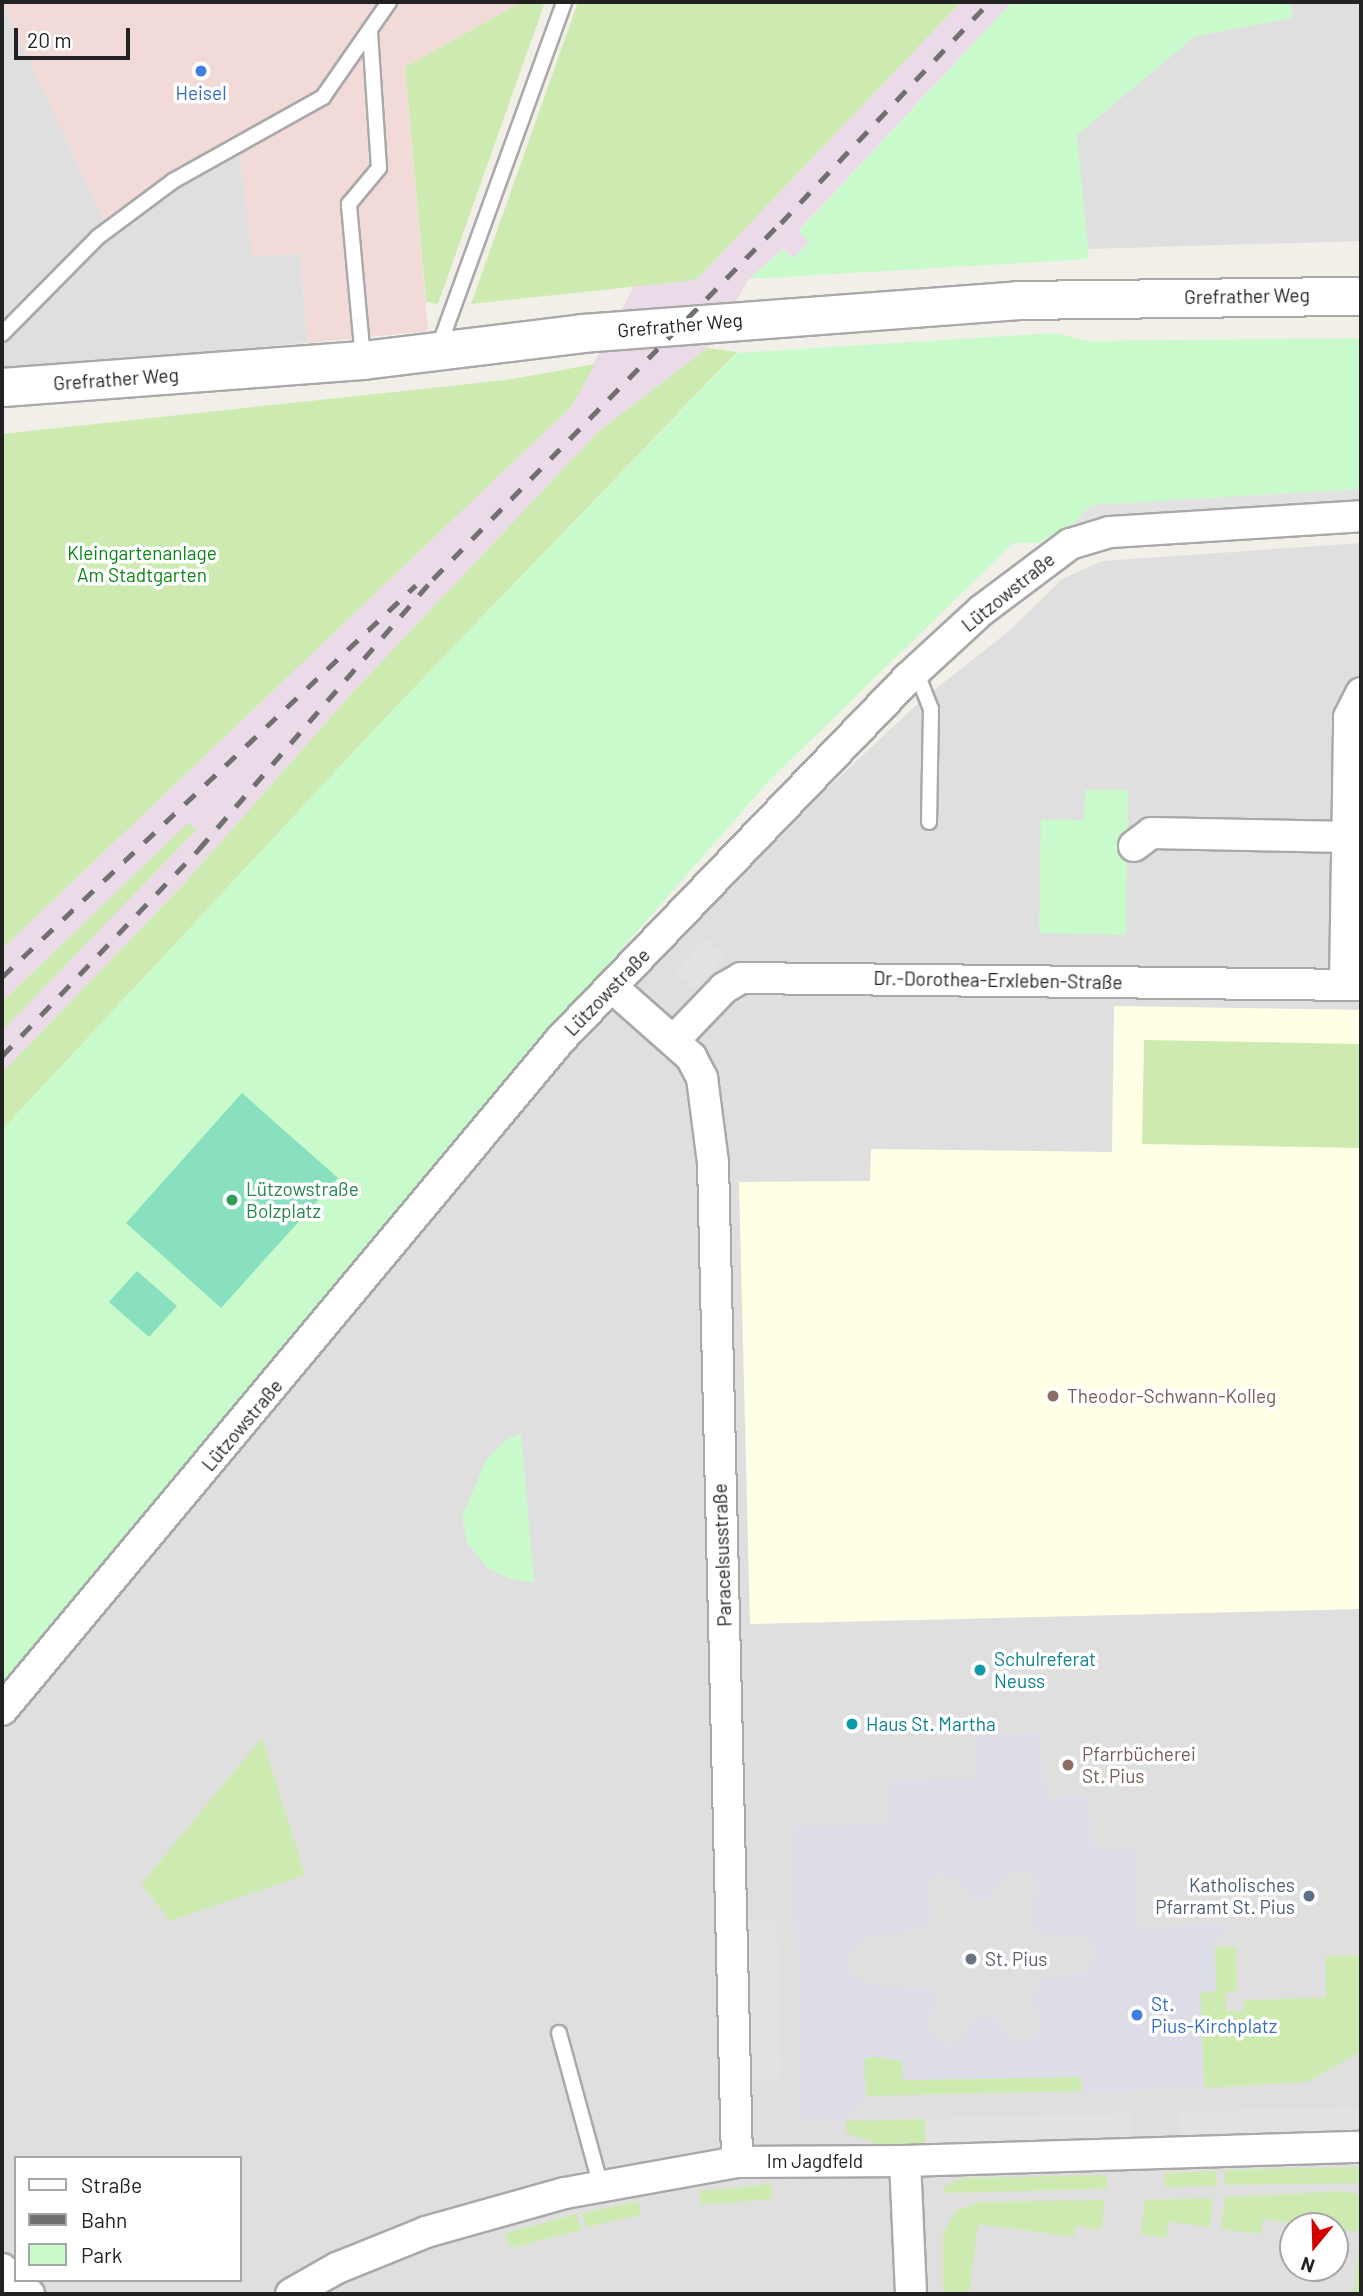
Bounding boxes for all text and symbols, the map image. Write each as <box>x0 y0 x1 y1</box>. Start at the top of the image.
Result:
scale bar <box>18 14 133 58</box>
text: 20 m <box>27 27 72 52</box>
marker: Heisel <box>193 63 209 79</box>
place label: Heisel <box>175 82 227 104</box>
street label: Grefrather Weg <box>1184 284 1310 308</box>
street label: Grefrather Weg <box>616 308 744 342</box>
street label: Grefrather Weg <box>53 363 179 395</box>
park label: Kleingartenanlage Am Stadtgarten <box>67 542 217 586</box>
street label: Lützowstraße <box>957 548 1059 636</box>
street label: Lützowstraße <box>560 944 654 1040</box>
street label: Dr.-Dorothea-Erxleben-Straße <box>873 966 1123 994</box>
place label: Lützowstraße Bolzplatz <box>246 1178 359 1222</box>
marker: Lützowstraße Bolzplatz <box>224 1192 240 1208</box>
street label: Lützowstraße <box>197 1374 287 1476</box>
place label: Theodor-Schwann-Kolleg <box>1067 1385 1276 1407</box>
marker: Theodor-Schwann-Kolleg <box>1045 1388 1061 1404</box>
street label: Paracelsusstraße <box>708 1483 736 1627</box>
place label: Schulreferat Neuss <box>994 1648 1096 1692</box>
marker: Schulreferat Neuss <box>972 1662 988 1678</box>
place label: Haus St. Martha <box>866 1713 996 1735</box>
marker: Haus St. Martha <box>844 1716 860 1732</box>
place label: Pfarrbücherei St. Pius <box>1082 1743 1196 1787</box>
marker: Pfarrbücherei St. Pius <box>1060 1757 1076 1773</box>
place label: Katholisches Pfarramt St. Pius <box>1155 1874 1295 1918</box>
marker: Katholisches Pfarramt St. Pius <box>1301 1888 1317 1904</box>
place label: St. Pius <box>985 1948 1048 1970</box>
marker: St. Pius <box>963 1951 979 1967</box>
place label: St. Pius-Kirchplatz <box>1151 1993 1277 2037</box>
marker: St. Pius-Kirchplatz <box>1129 2007 1145 2023</box>
street label: Im Jagdfeld <box>767 2150 863 2172</box>
legend <box>14 2156 242 2282</box>
text: Straße <box>81 2172 142 2197</box>
text: Bahn <box>81 2207 127 2232</box>
north arrow <box>1279 2212 1349 2282</box>
text: Park <box>81 2242 122 2267</box>
text: N <box>1298 2253 1317 2278</box>

